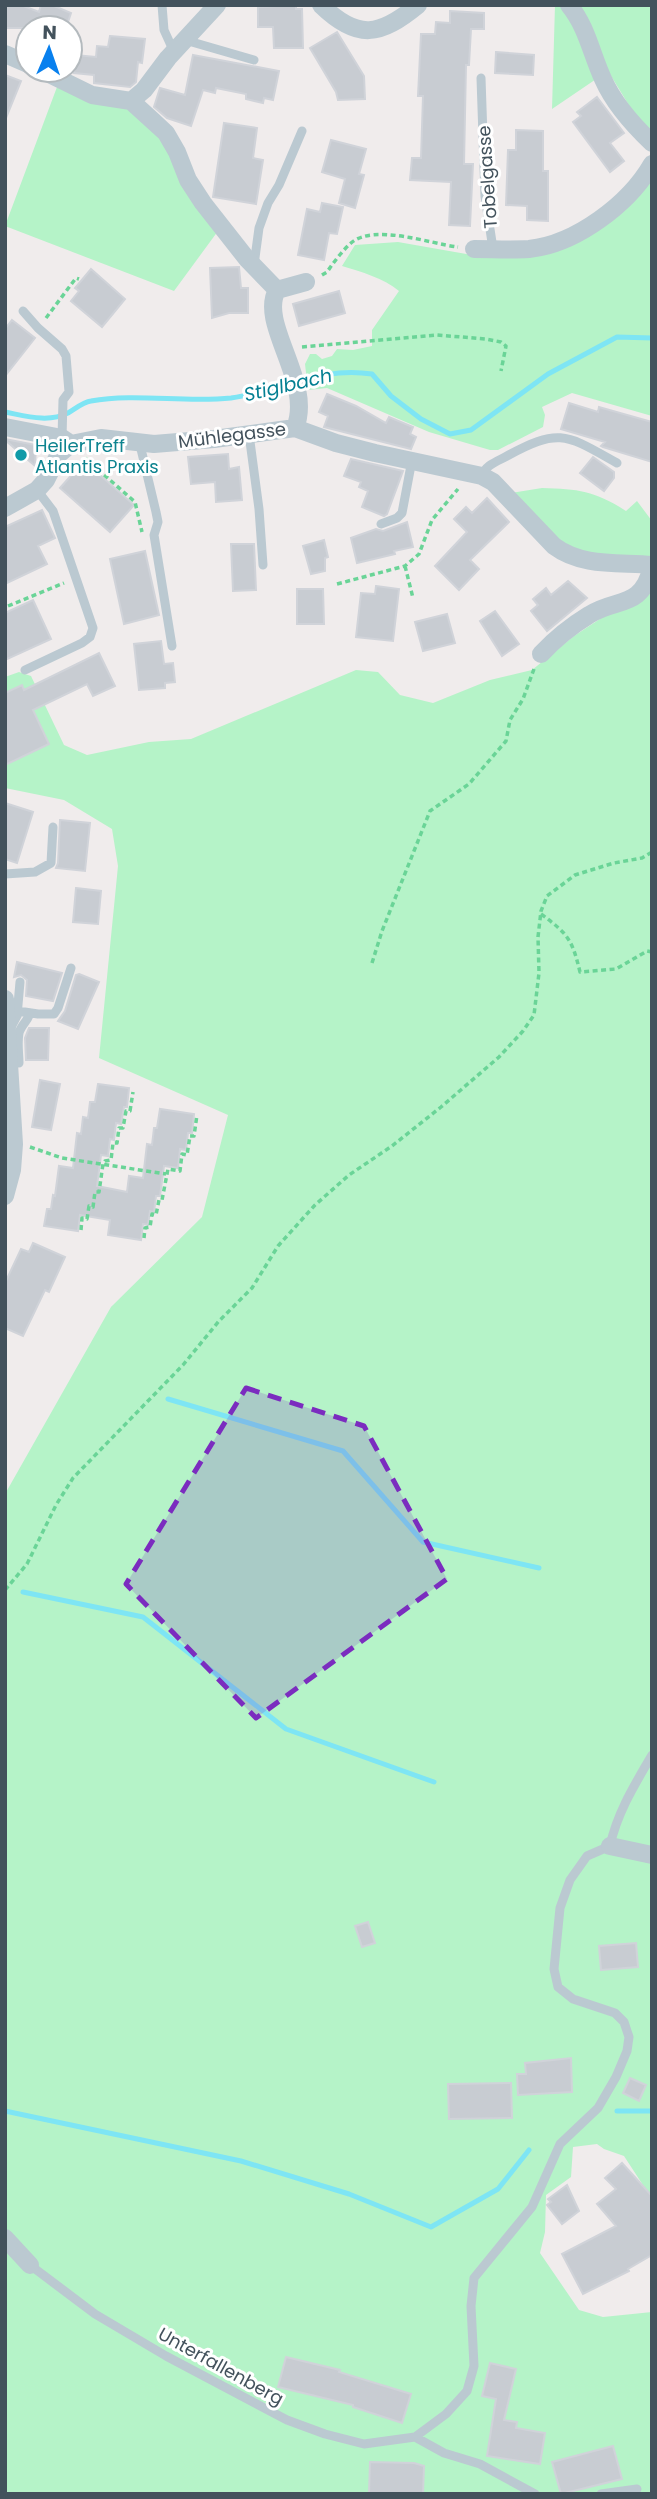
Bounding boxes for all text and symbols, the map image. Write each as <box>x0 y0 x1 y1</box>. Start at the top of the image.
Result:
north arrow <box>14 14 84 84</box>
text: N <box>42 19 57 46</box>
street label: Tobelgasse <box>471 125 503 229</box>
water label: Stiglbach <box>241 362 335 408</box>
street label: Mühlegasse <box>177 416 287 454</box>
place label: HeilerTreff Atlantis Praxis <box>35 433 159 479</box>
marker: HeilerTreff Atlantis Praxis <box>13 447 29 463</box>
street label: Unterfallenberg <box>154 2321 288 2411</box>

